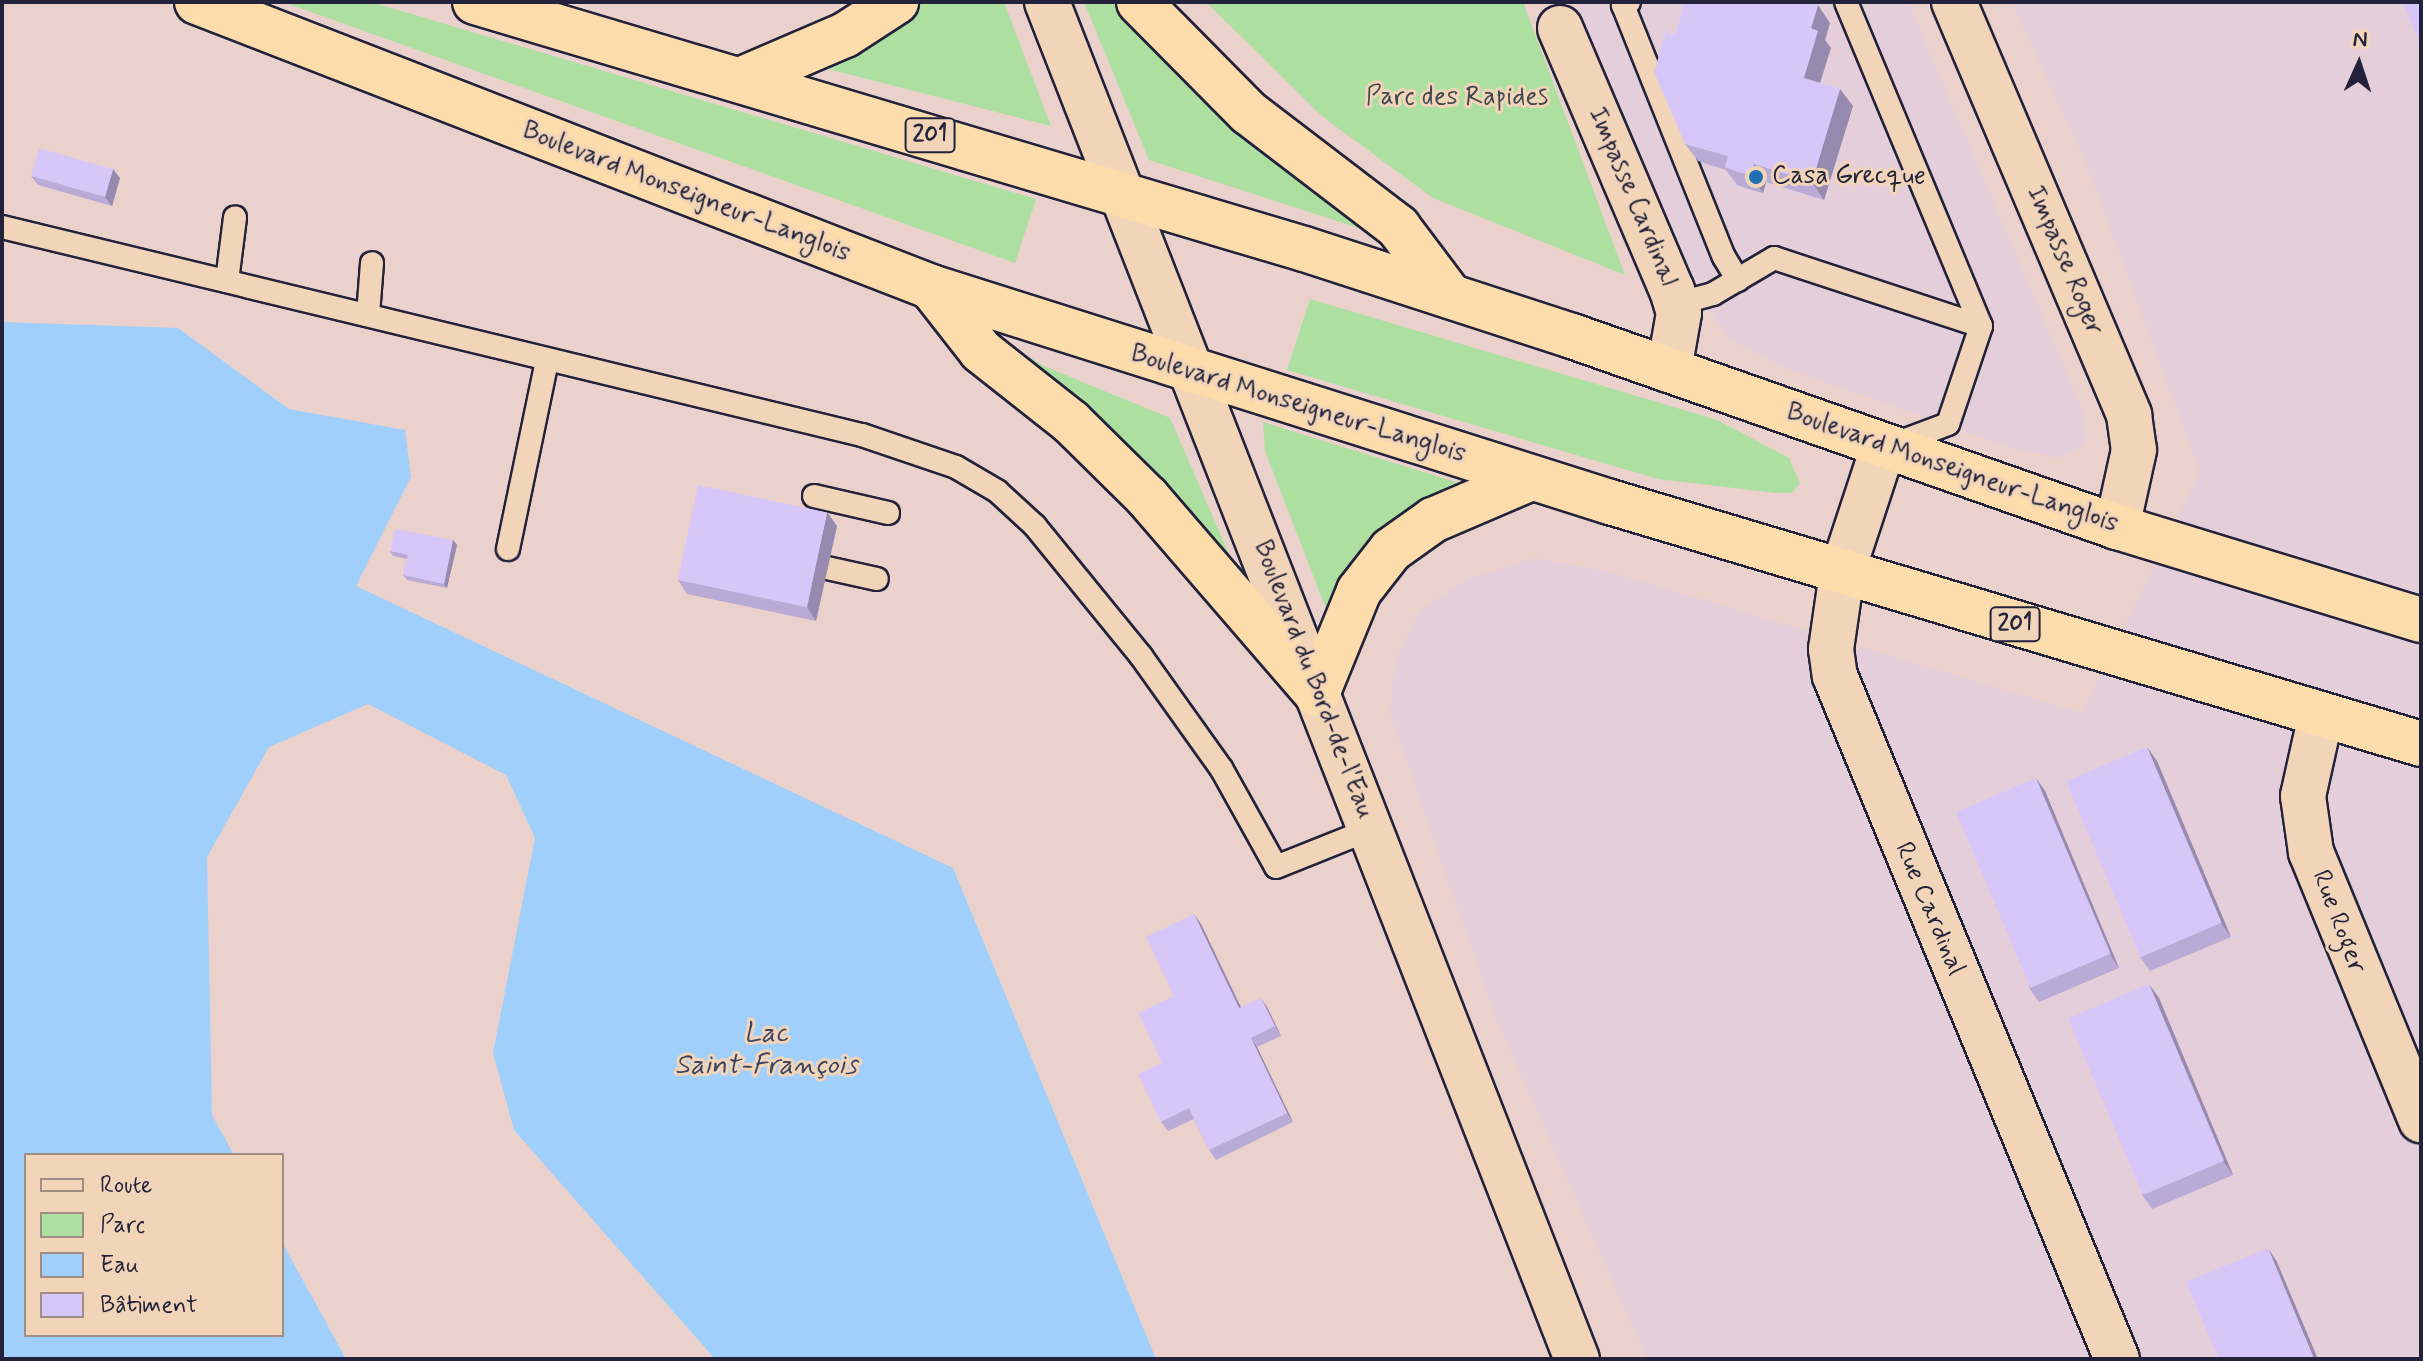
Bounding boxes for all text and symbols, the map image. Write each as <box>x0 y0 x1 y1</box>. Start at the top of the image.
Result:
north arrow <box>2319 24 2399 104</box>
text: N <box>2352 26 2368 54</box>
park label: Parc des Rapides <box>1366 82 1548 114</box>
street label: Impasse Cardinal <box>1580 101 1684 293</box>
road number: 201 <box>904 115 956 155</box>
street label: Boulevard Monseigneur-Langlois <box>517 116 855 270</box>
place label: Casa Grecque <box>1772 161 1919 193</box>
marker: Casa Grecque <box>1747 168 1765 186</box>
street label: Impasse Roger <box>2018 181 2110 341</box>
street label: Boulevard Monseigneur-Langlois <box>1126 339 1470 471</box>
street label: Boulevard Monseigneur-Langlois <box>1781 397 2123 541</box>
street label: Boulevard du Bord-de-l'Eau <box>1246 537 1380 823</box>
road number: 201 <box>1989 604 2041 644</box>
street label: Rue Cardinal <box>1887 837 1971 981</box>
street label: Rue Roger <box>2304 866 2372 978</box>
water label: Lac Saint-François <box>675 1017 857 1083</box>
legend <box>24 1153 284 1337</box>
text: Route <box>100 1170 152 1201</box>
text: Parc <box>100 1210 145 1241</box>
text: Eau <box>100 1250 139 1281</box>
text: Bâtiment <box>100 1290 198 1321</box>

